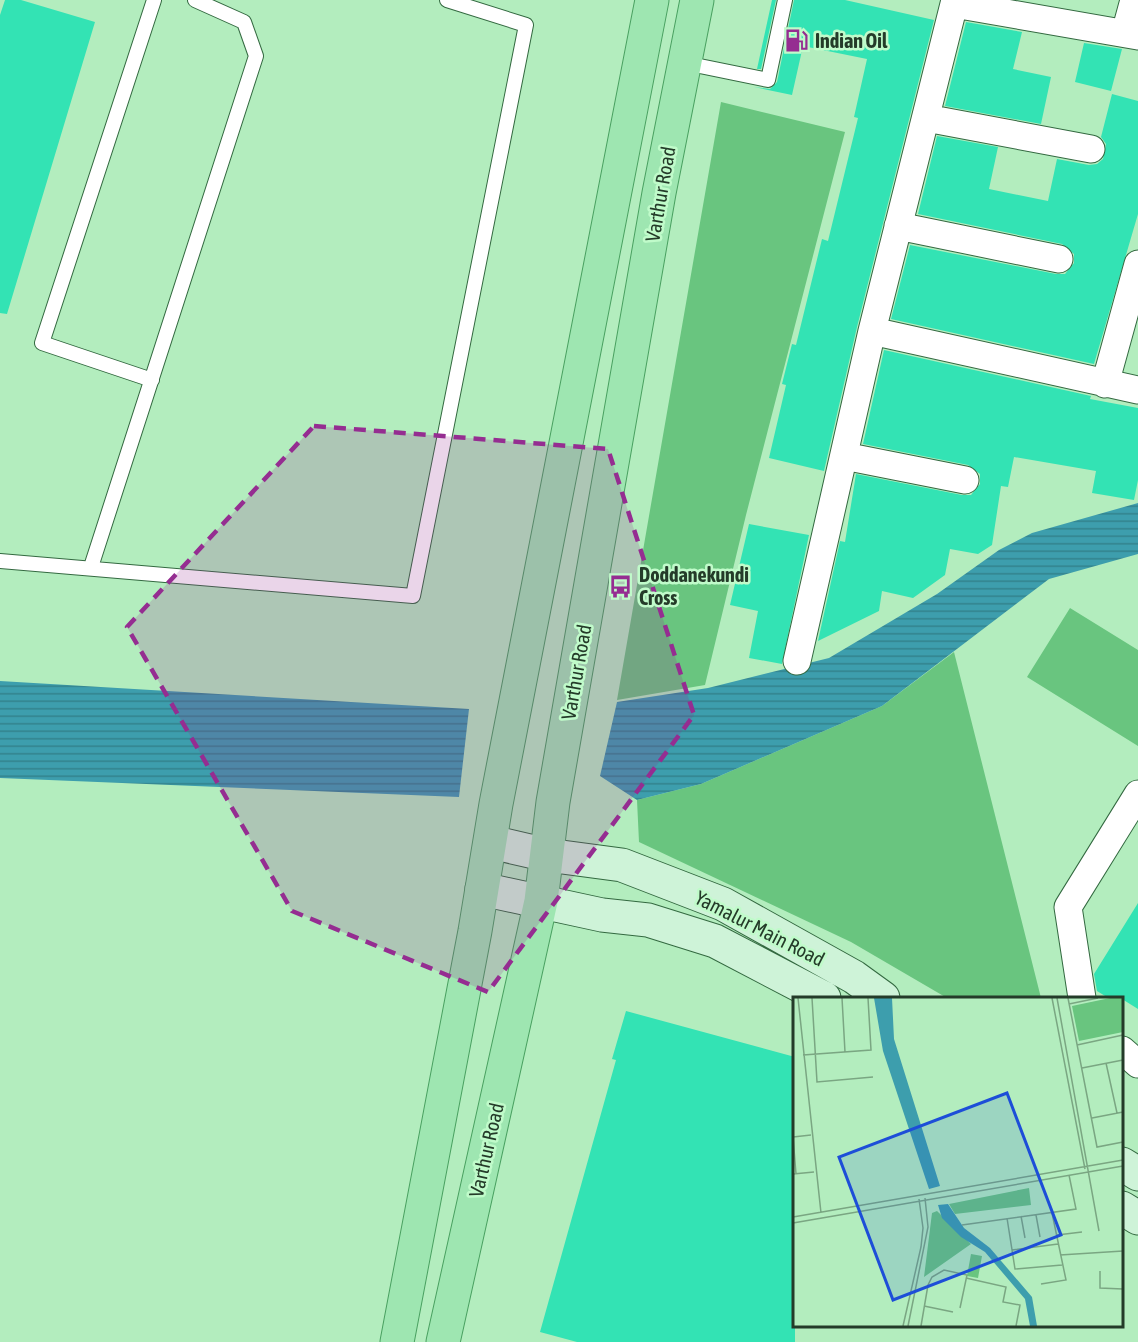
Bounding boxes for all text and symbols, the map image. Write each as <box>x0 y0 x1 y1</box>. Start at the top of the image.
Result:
fuel station icon: Indian Oil <box>784 27 810 53</box>
place label: Indian Oil <box>815 29 888 52</box>
street label: Varthur Road <box>640 145 680 243</box>
place label: Doddanekundi Cross <box>639 563 749 609</box>
bus stop icon: Doddanekundi Cross <box>608 573 634 599</box>
street label: Varthur Road <box>556 623 596 721</box>
street label: Yamalur Main Road <box>691 885 829 971</box>
inset map <box>793 997 1123 1327</box>
street label: Varthur Road <box>464 1101 508 1199</box>

